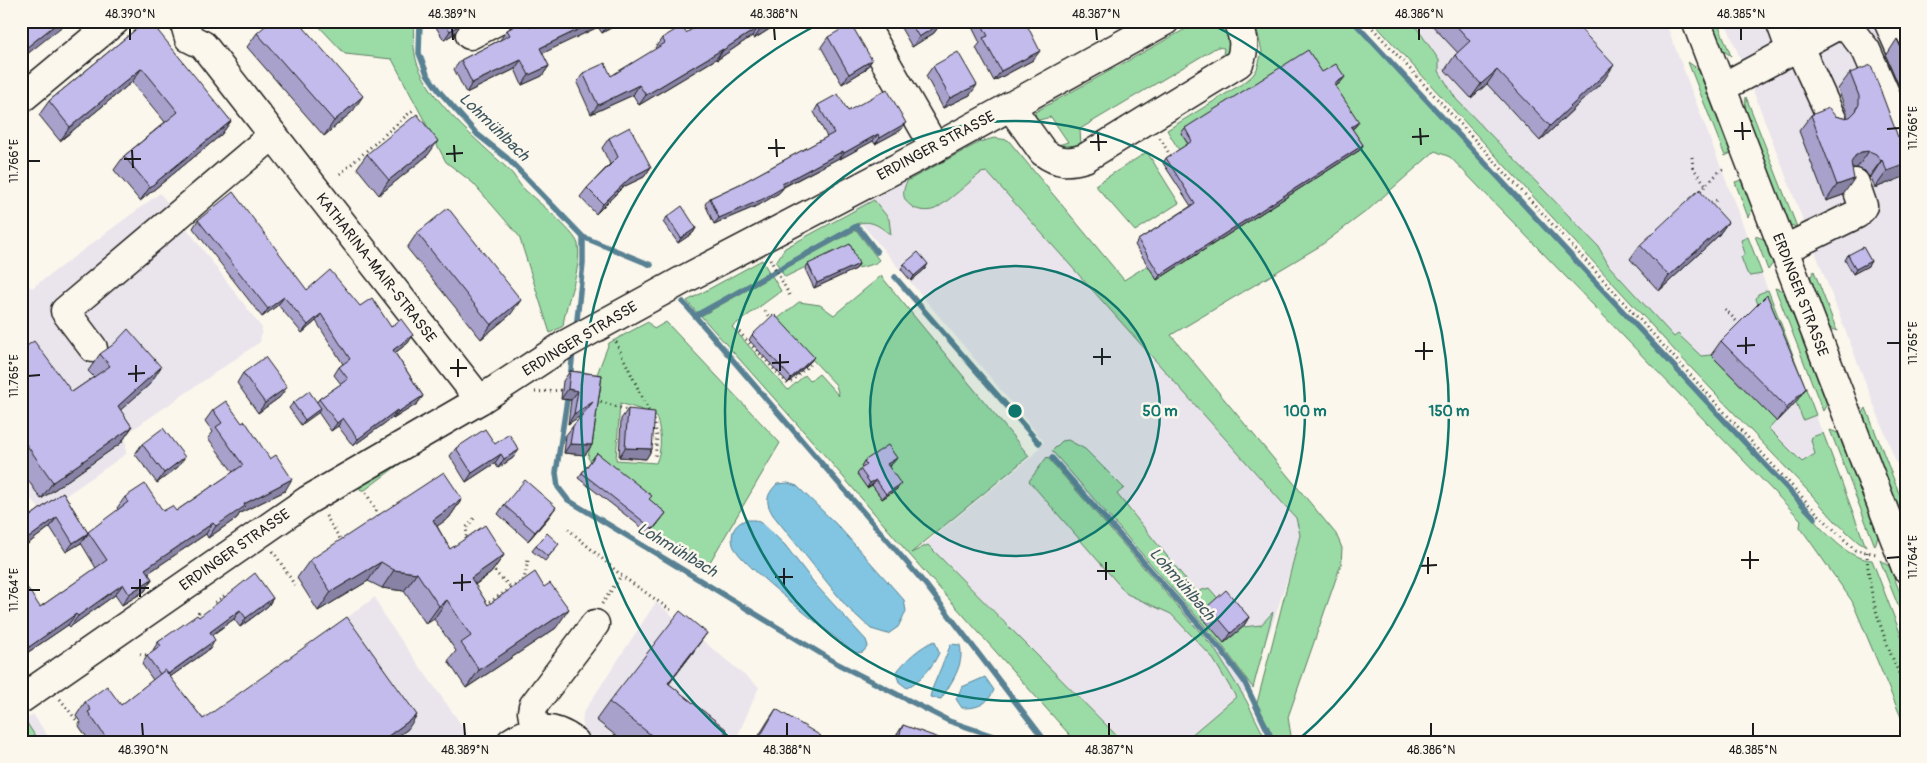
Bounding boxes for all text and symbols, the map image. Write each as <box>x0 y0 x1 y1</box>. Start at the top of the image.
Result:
text: 48.390°N <box>105 7 155 22</box>
text: 48.389°N <box>428 7 476 22</box>
text: 48.388°N <box>750 7 798 22</box>
text: 48.387°N <box>1072 7 1120 22</box>
text: 48.386°N <box>1395 7 1443 22</box>
text: 48.385°N <box>1717 7 1765 22</box>
water label: Lohmühlbach <box>455 89 534 166</box>
text: 11.766°E <box>1906 106 1921 150</box>
street label: ERDINGER STRASSE <box>874 107 998 185</box>
text: 11.766°E <box>7 139 22 183</box>
street label: KATHARINA-MAIR-STRASSE <box>312 189 441 347</box>
street label: ERDINGER STRASSE <box>1768 231 1832 360</box>
street label: ERDINGER STRASSE <box>519 297 641 381</box>
text: 11.765°E <box>1906 321 1921 365</box>
text: 11.765°E <box>7 354 22 398</box>
centre of rings <box>1006 402 1024 420</box>
text: 50 m <box>1143 402 1177 421</box>
text: 100 m <box>1284 402 1326 421</box>
text: 150 m <box>1429 402 1469 421</box>
street label: ERDINGER STRASSE <box>176 505 294 595</box>
water label: Lohmühlbach <box>633 518 722 582</box>
text: 11.764°E <box>1906 535 1921 579</box>
water label: Lohmühlbach <box>1145 544 1220 626</box>
text: 11.764°E <box>7 568 22 612</box>
text: 48.390°N <box>118 743 168 758</box>
text: 48.389°N <box>441 743 489 758</box>
text: 48.388°N <box>763 743 811 758</box>
text: 48.387°N <box>1085 743 1133 758</box>
text: 48.386°N <box>1407 743 1455 758</box>
text: 48.385°N <box>1729 743 1777 758</box>

